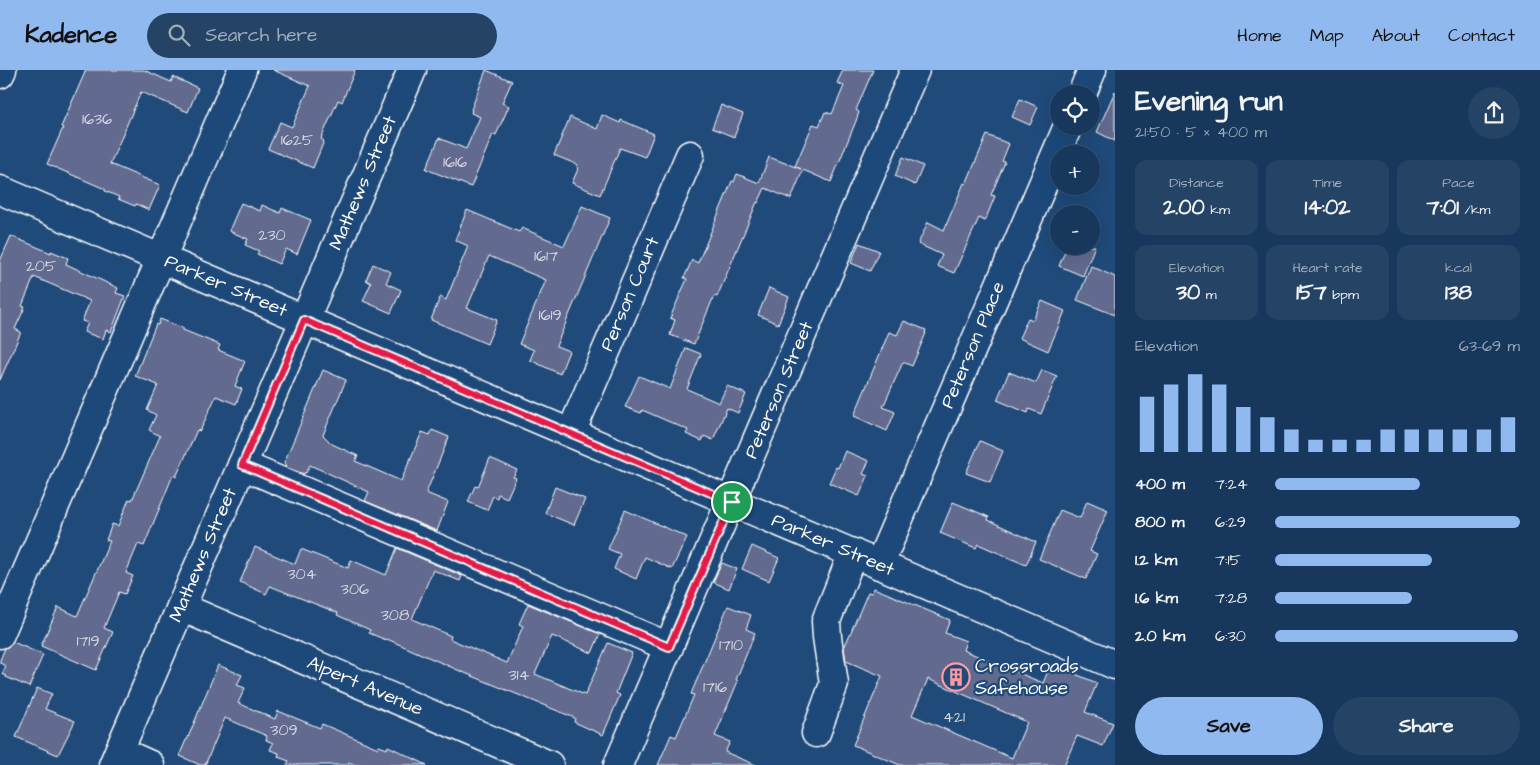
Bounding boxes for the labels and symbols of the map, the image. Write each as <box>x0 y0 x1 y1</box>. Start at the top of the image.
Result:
house number: 1636 <box>82 108 112 130</box>
street label: Mathews Street <box>322 111 404 254</box>
house number: 1625 <box>281 129 314 151</box>
house number: 1616 <box>443 151 467 173</box>
house number: 230 <box>258 224 286 246</box>
street label: Person Court <box>594 232 666 356</box>
house number: 1617 <box>534 245 558 267</box>
street label: Parker Street <box>160 248 292 324</box>
house number: 205 <box>26 255 57 277</box>
street label: Peterson Place <box>934 277 1012 413</box>
house number: 1619 <box>538 304 562 326</box>
street label: Peterson Street <box>738 317 820 463</box>
pin <box>711 481 753 523</box>
street label: Mathews Street <box>162 483 244 626</box>
street label: Parker Street <box>767 507 899 583</box>
house number: 304 <box>287 563 317 585</box>
house number: 306 <box>341 578 369 600</box>
house number: 308 <box>381 604 409 626</box>
house number: 1719 <box>76 630 100 652</box>
house number: 1710 <box>719 634 743 656</box>
street label: Alpert Avenue <box>303 649 427 723</box>
place label: Crossroads Safehouse <box>975 653 1079 702</box>
building icon: Crossroads Safehouse <box>941 662 971 692</box>
house number: 314 <box>508 664 530 686</box>
house number: 1716 <box>703 676 727 698</box>
house number: 421 <box>943 706 965 728</box>
house number: 309 <box>270 719 298 741</box>

